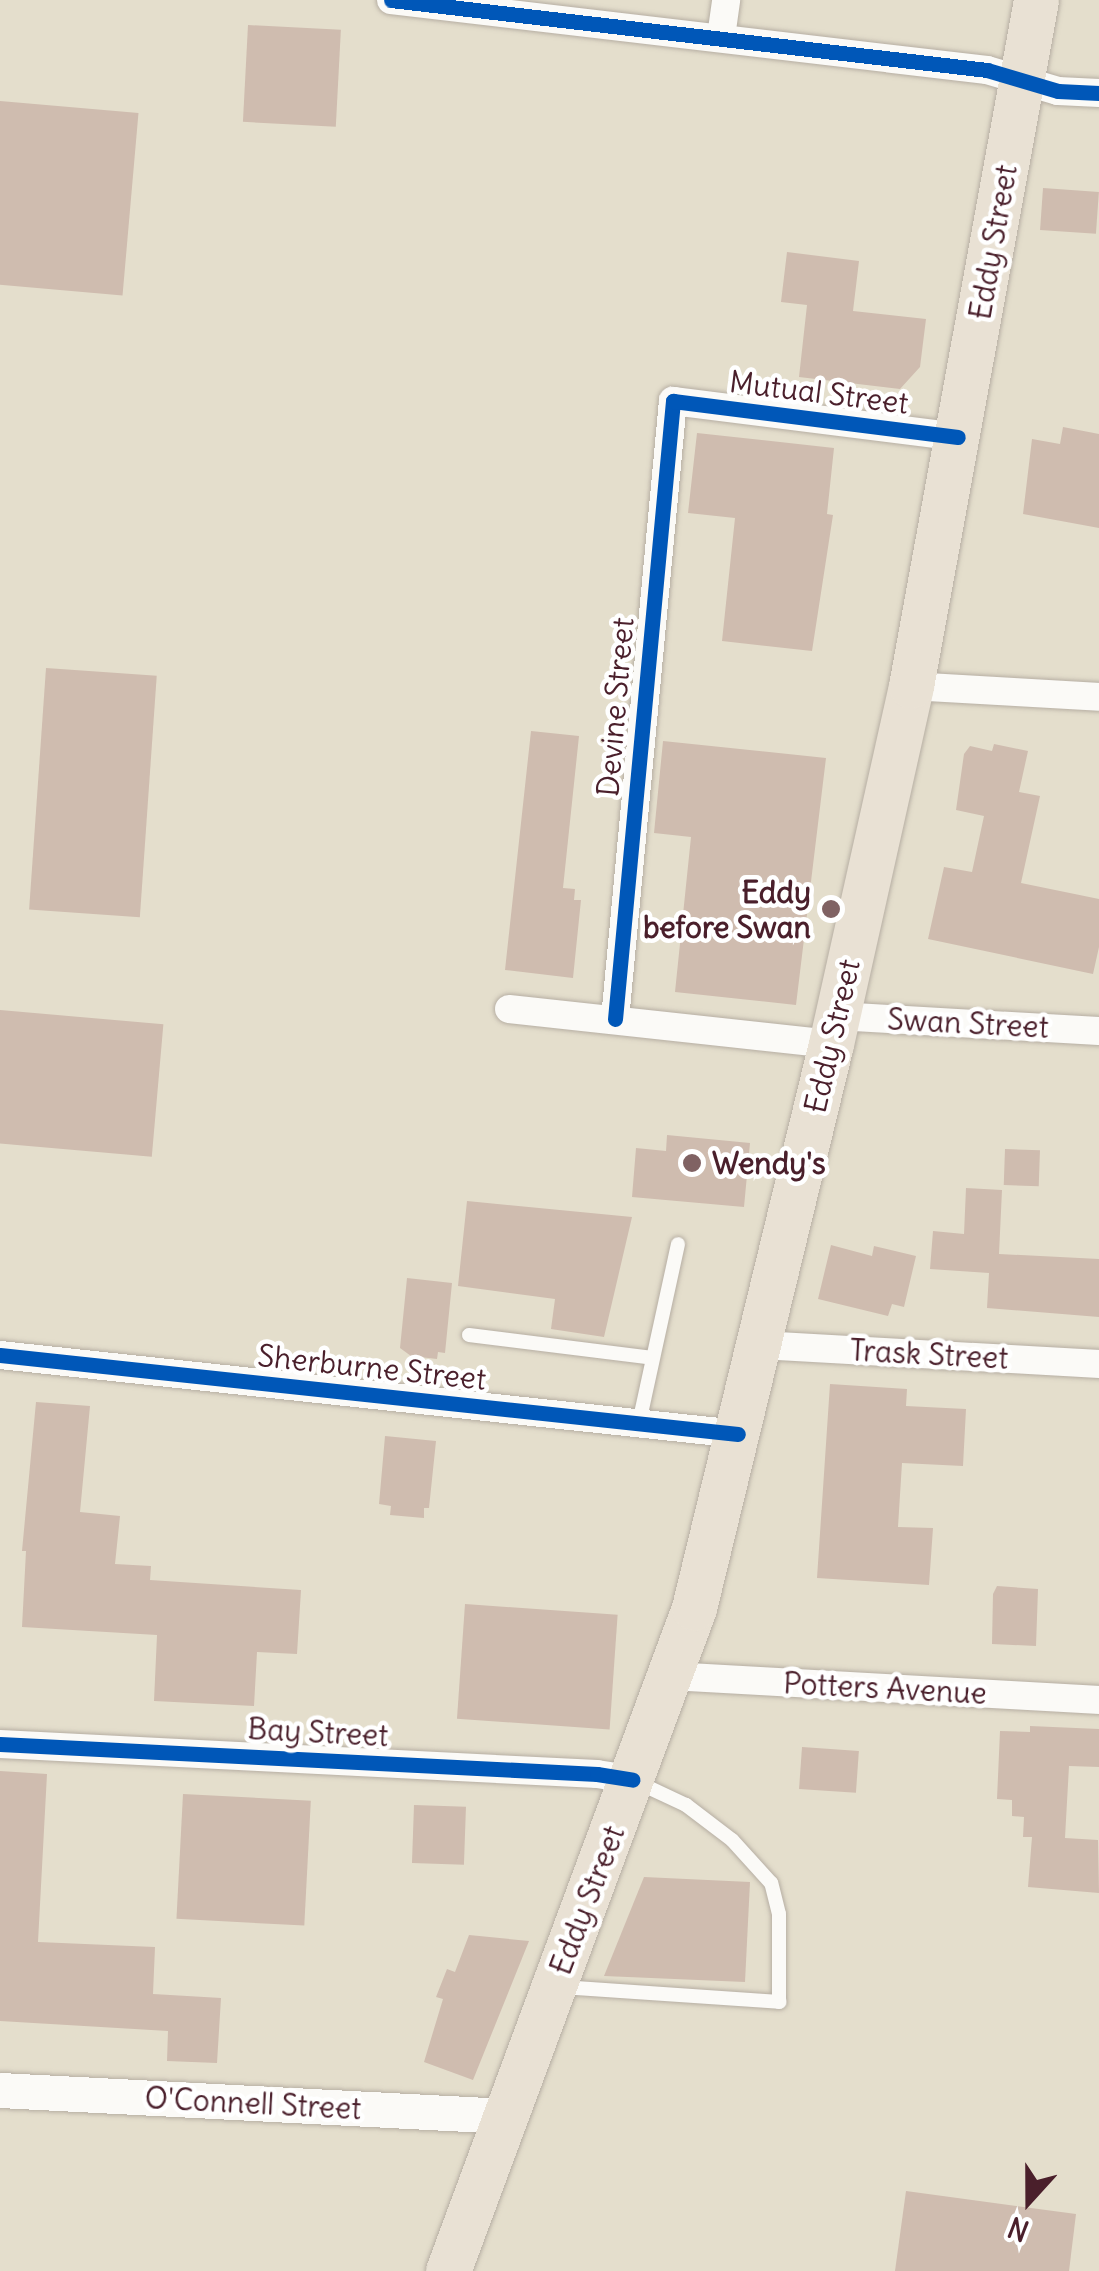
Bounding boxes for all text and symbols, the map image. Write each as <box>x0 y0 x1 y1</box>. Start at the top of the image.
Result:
street label: Eddy Street <box>962 162 1024 322</box>
street label: Mutual Street <box>727 363 911 421</box>
street label: Devine Street <box>589 616 641 798</box>
place label: Eddy before Swan <box>643 874 811 944</box>
marker: Eddy before Swan <box>820 898 842 920</box>
street label: Eddy Street <box>797 956 867 1116</box>
street label: Swan Street <box>886 1001 1050 1045</box>
place label: Wendy's <box>712 1145 826 1181</box>
marker: Wendy's <box>681 1152 703 1174</box>
street label: Trask Street <box>849 1332 1009 1376</box>
street label: Sherburne Street <box>256 1337 488 1397</box>
street label: Potters Avenue <box>782 1665 988 1711</box>
street label: Bay Street <box>247 1710 389 1754</box>
street label: Eddy Street <box>542 1820 632 1980</box>
street label: O'Connell Street <box>144 2079 362 2127</box>
north arrow <box>979 2151 1079 2251</box>
text: N <box>1003 2209 1034 2249</box>

